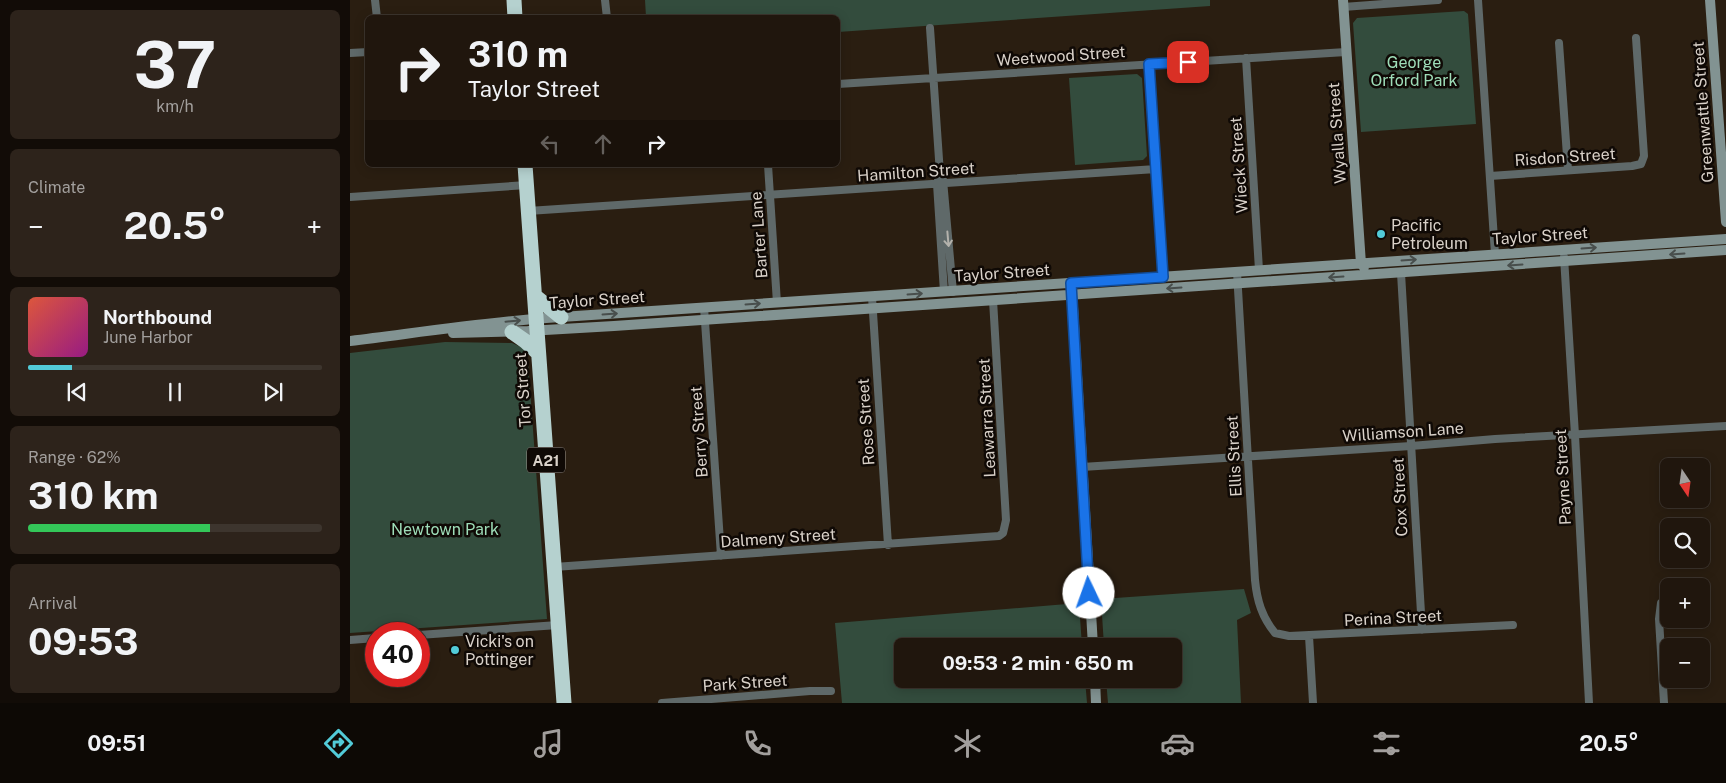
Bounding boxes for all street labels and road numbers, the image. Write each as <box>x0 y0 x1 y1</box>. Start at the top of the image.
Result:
street label: Greenwattle Street <box>1689 41 1717 183</box>
street label: Weetwood Street <box>996 42 1126 70</box>
street label: Wyalla Street <box>1324 82 1350 184</box>
street label: Wieck Street <box>1226 116 1252 214</box>
street label: Risdon Street <box>1514 144 1616 170</box>
street label: Hamilton Street <box>856 158 976 186</box>
street label: Barter Lane <box>746 191 772 279</box>
street label: Taylor Street <box>1491 223 1589 249</box>
street label: Taylor Street <box>953 260 1051 286</box>
street label: Taylor Street <box>548 287 646 313</box>
street label: Tor Street <box>511 352 535 428</box>
street label: Leawarra Street <box>974 358 1000 478</box>
street label: Rose Street <box>853 378 879 466</box>
street label: Berry Street <box>686 386 712 478</box>
street label: Ellis Street <box>1222 415 1246 497</box>
street label: Williamson Lane <box>1342 418 1464 446</box>
street label: Payne Street <box>1551 429 1575 525</box>
road number: A21 <box>527 448 565 472</box>
street label: Cox Street <box>1388 457 1412 537</box>
street label: Dalmeny Street <box>720 524 836 552</box>
street label: Perina Street <box>1344 606 1442 630</box>
street label: Park Street <box>702 671 788 695</box>

